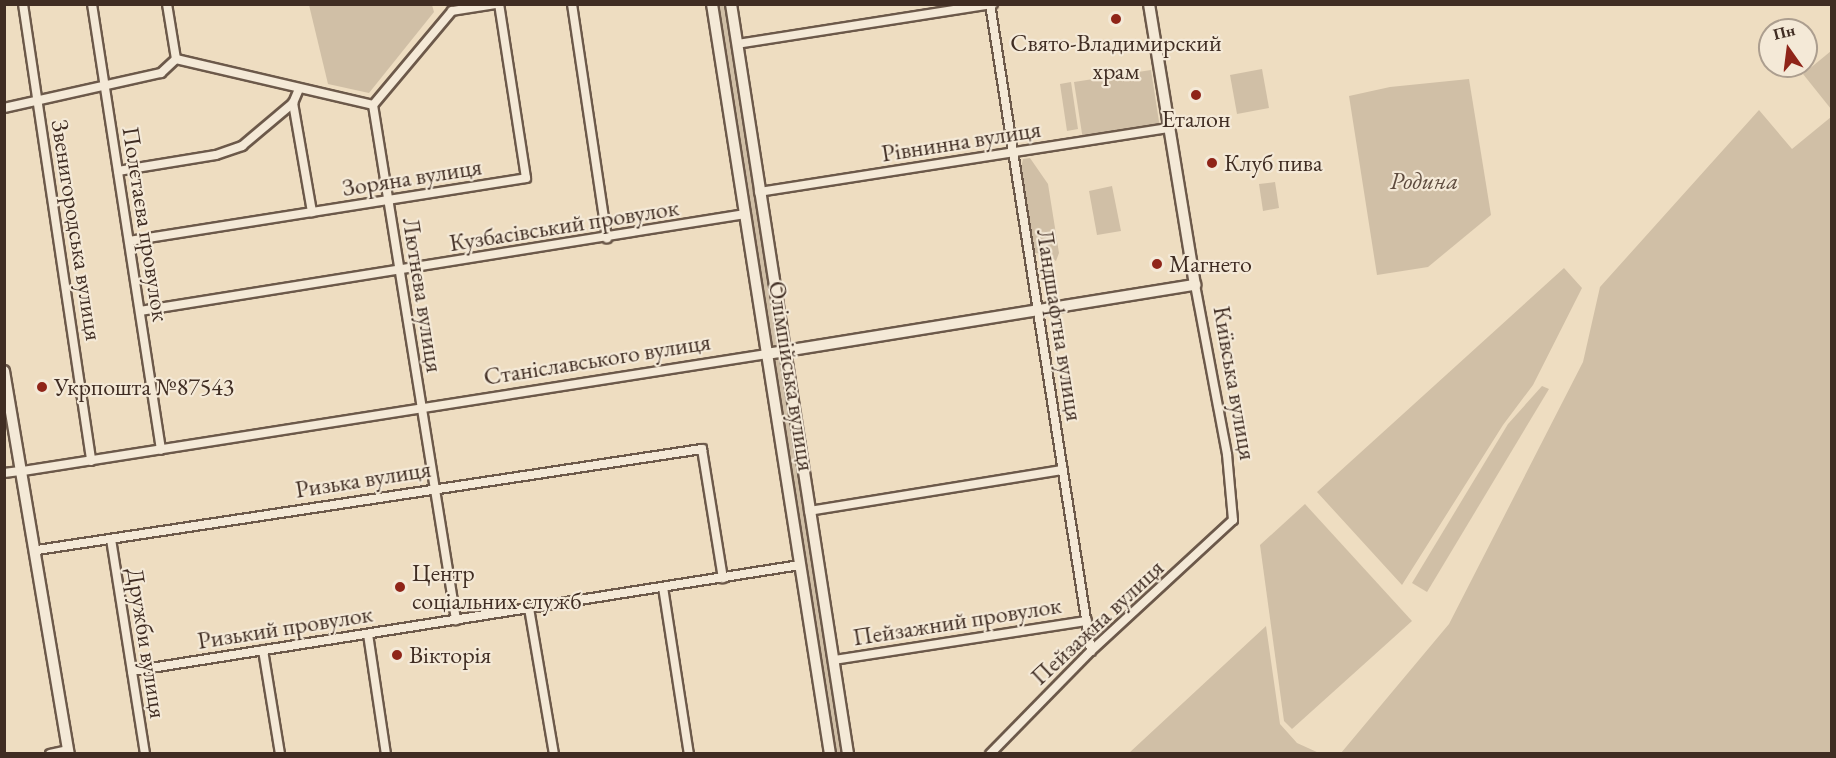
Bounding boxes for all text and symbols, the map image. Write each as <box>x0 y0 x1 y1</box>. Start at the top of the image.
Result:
marker: Свято-Владимирский храм <box>1109 12 1123 26</box>
north arrow <box>1758 18 1818 78</box>
text: Пн <box>1771 19 1797 45</box>
place label: Свято-Владимирский храм <box>1010 29 1222 85</box>
marker: Еталон <box>1189 88 1203 102</box>
place label: Еталон <box>1162 105 1230 133</box>
street label: Рівнинна вулиця <box>879 114 1043 168</box>
street label: Звенигородська вулиця <box>45 118 109 342</box>
street label: Полєтаєва провулок <box>116 124 176 324</box>
place label: Клуб пива <box>1224 149 1323 177</box>
street label: Зоряна вулиця <box>340 152 484 202</box>
marker: Клуб пива <box>1205 156 1219 170</box>
park label: Родина <box>1390 167 1458 195</box>
street label: Кузбасівський провулок <box>447 193 681 257</box>
street label: Лютнева вулиця <box>397 216 449 374</box>
street label: Ландшафтна вулиця <box>1031 227 1089 423</box>
place label: Магнето <box>1169 250 1252 278</box>
marker: Магнето <box>1150 257 1164 271</box>
street label: Олімпійська вулиця <box>763 279 821 473</box>
street label: Київська вулиця <box>1207 304 1263 462</box>
street label: Станіславського вулиця <box>482 327 712 391</box>
place label: Укрпошта №87543 <box>54 373 234 401</box>
marker: Укрпошта №87543 <box>35 380 49 394</box>
street label: Ризька вулиця <box>293 454 433 504</box>
street label: Пейзажна вулиця <box>1025 553 1169 691</box>
place label: Центр соціальних служб <box>412 559 582 615</box>
street label: Дружби вулиця <box>121 566 173 720</box>
marker: Центр соціальних служб <box>393 580 407 594</box>
street label: Пейзажний провулок <box>851 590 1063 652</box>
street label: Ризький провулок <box>195 599 375 655</box>
place label: Вікторія <box>409 641 491 669</box>
marker: Вікторія <box>390 648 404 662</box>

